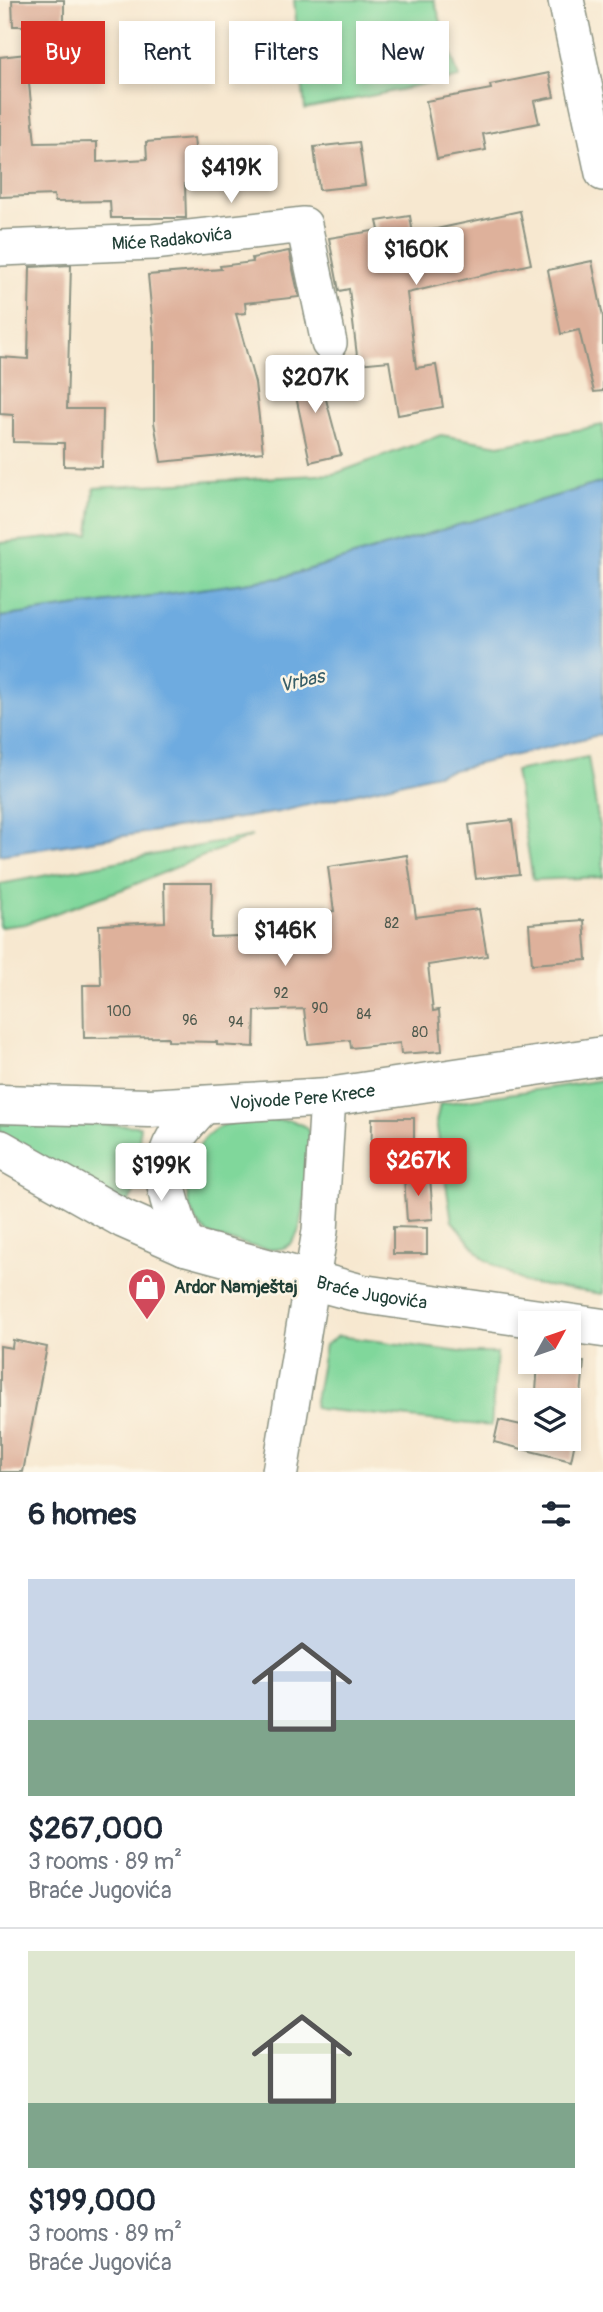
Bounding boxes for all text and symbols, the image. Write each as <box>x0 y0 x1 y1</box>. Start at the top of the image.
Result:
chip: Buy <box>21 21 105 84</box>
chip: Rent <box>119 21 215 84</box>
chip: Filters <box>229 21 342 84</box>
chip: New <box>356 21 449 84</box>
pin: $419K <box>182 146 280 205</box>
text: $419K <box>201 153 261 182</box>
street label: Miće Radakovića <box>111 222 233 255</box>
pin: $160K <box>367 228 465 287</box>
text: $160K <box>384 235 448 264</box>
pin: $207K <box>266 356 364 415</box>
text: $207K <box>281 363 349 392</box>
water label: Vrbas <box>277 664 329 698</box>
pin: $146K <box>236 908 334 968</box>
house number: 82 <box>385 915 400 932</box>
text: $146K <box>254 916 316 945</box>
house number: 92 <box>273 985 289 1002</box>
house number: 90 <box>312 1000 328 1017</box>
house number: 100 <box>107 1003 131 1020</box>
house number: 84 <box>356 1006 372 1023</box>
house number: 96 <box>182 1012 198 1029</box>
house number: 94 <box>228 1014 244 1031</box>
house number: 80 <box>412 1024 428 1041</box>
street label: Vojvode Pere Krece <box>229 1079 377 1115</box>
pin: $267K <box>369 1138 467 1198</box>
pin: $199K <box>112 1144 210 1203</box>
text: $267K <box>386 1146 450 1175</box>
text: $199K <box>131 1151 191 1180</box>
shop icon: Ardor Namještaj <box>126 1266 168 1321</box>
street label: Braće Jugovića <box>314 1270 429 1314</box>
place label: Ardor Namještaj <box>174 1276 298 1299</box>
north arrow <box>518 1311 581 1374</box>
map controls <box>518 1311 581 1451</box>
button: layers <box>518 1388 581 1451</box>
icon: filters <box>537 1495 575 1533</box>
text: 6 homes <box>28 1496 136 1533</box>
icon: home <box>239 1624 365 1750</box>
text: $267,000 <box>28 1810 163 1847</box>
text: 3 rooms · 89 m² <box>28 1847 182 1876</box>
text: Braće Jugovića <box>28 1876 172 1905</box>
icon: home <box>239 1996 365 2122</box>
text: $199,000 <box>28 2182 156 2219</box>
text: 3 rooms · 89 m² <box>28 2219 182 2248</box>
text: Braće Jugovića <box>28 2248 172 2277</box>

